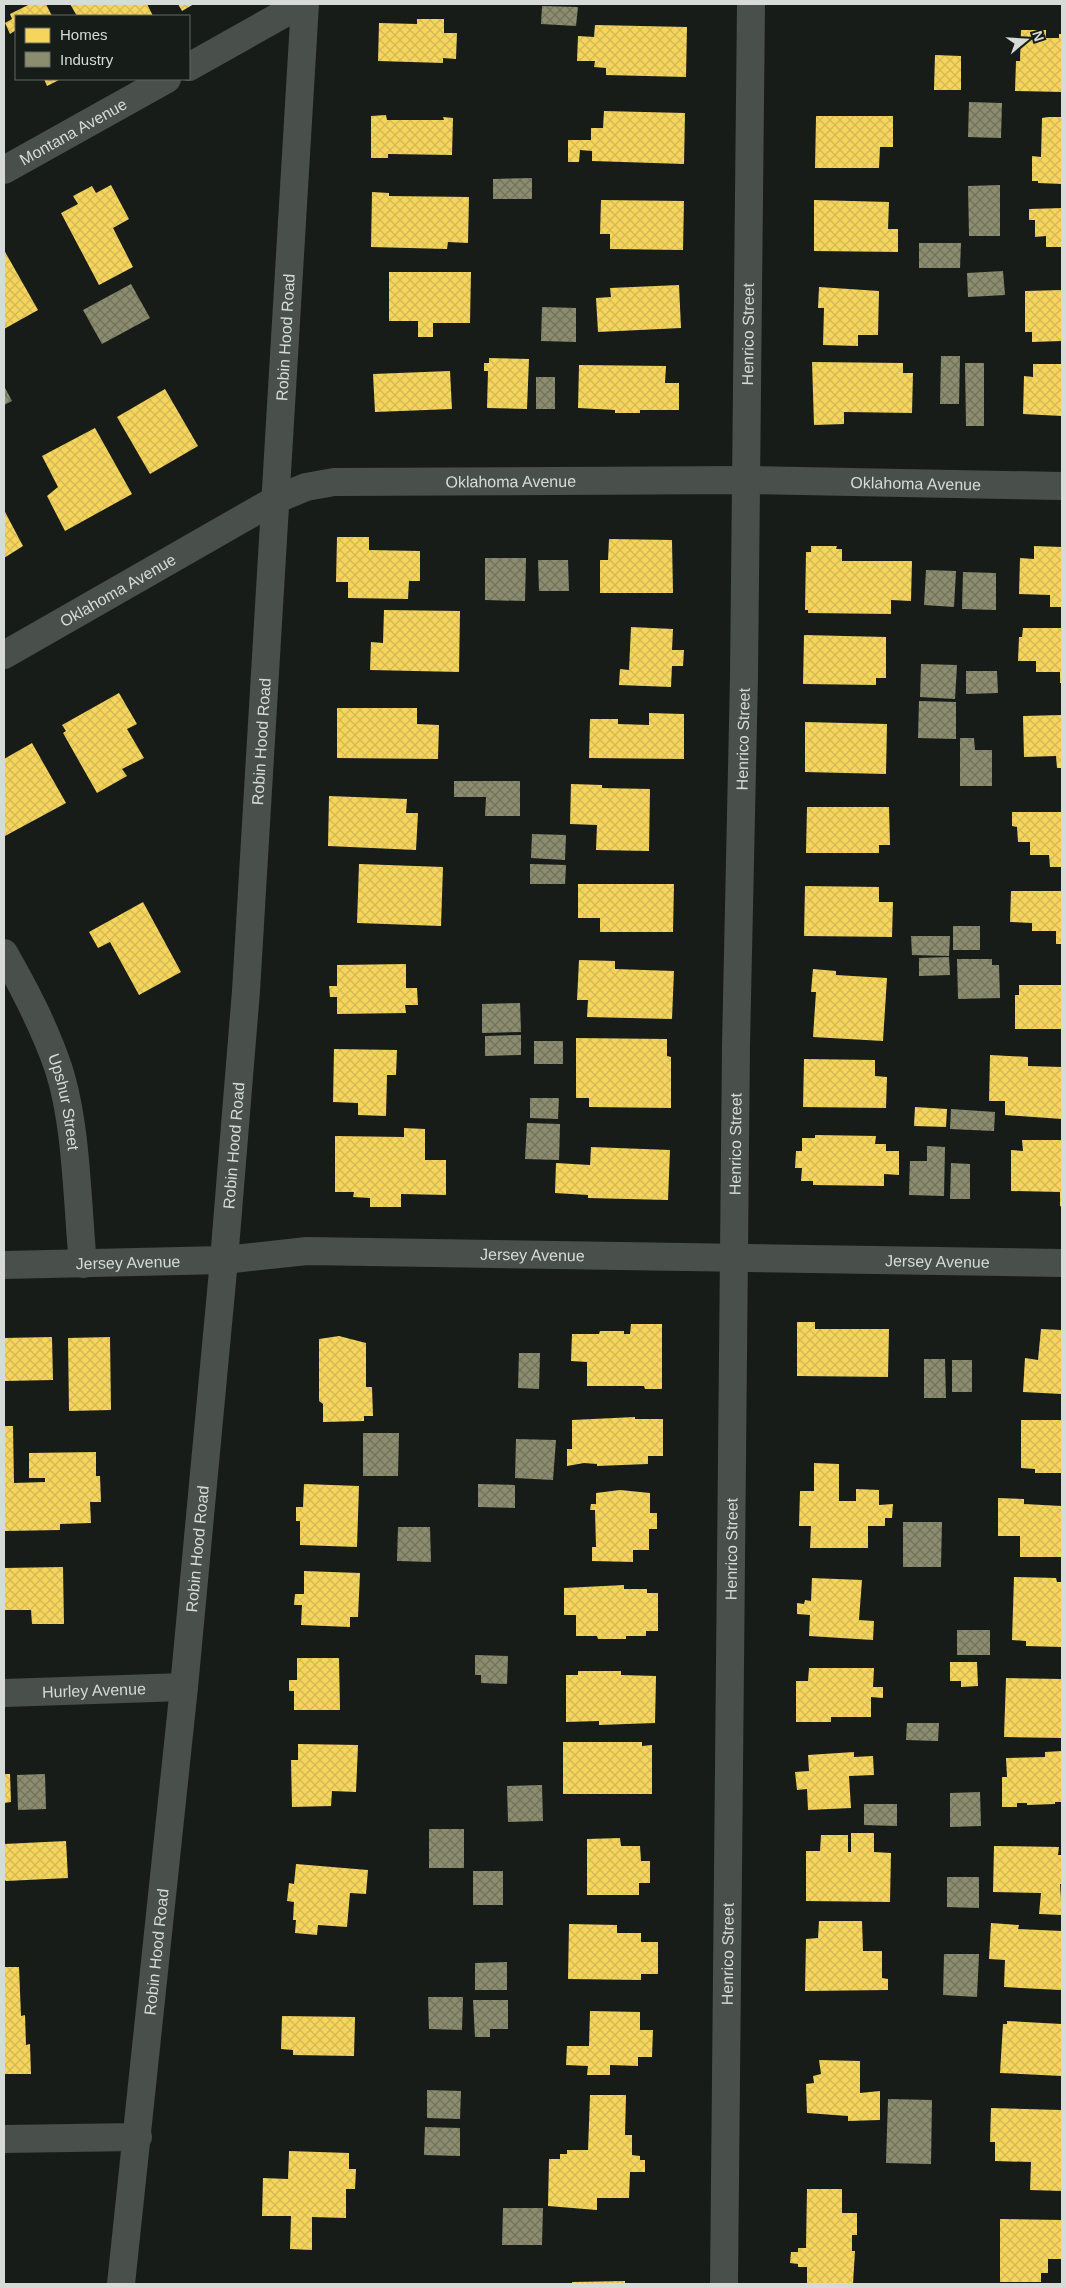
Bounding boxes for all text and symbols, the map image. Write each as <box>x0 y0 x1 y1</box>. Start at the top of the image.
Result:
legend <box>15 15 190 80</box>
north arrow <box>1001 15 1051 65</box>
text: Homes <box>60 26 108 43</box>
text: N <box>1029 29 1048 43</box>
text: Industry <box>60 51 114 68</box>
street label: Montana Avenue <box>16 95 130 168</box>
street label: Robin Hood Road <box>273 273 297 401</box>
street label: Henrico Street <box>739 282 757 385</box>
street label: Oklahoma Avenue <box>445 472 576 490</box>
street label: Oklahoma Avenue <box>850 473 981 493</box>
street label: Oklahoma Avenue <box>57 550 179 630</box>
street label: Robin Hood Road <box>249 677 273 806</box>
street label: Henrico Street <box>733 687 752 790</box>
street label: Upshur Street <box>45 1051 83 1152</box>
street label: Robin Hood Road <box>220 1081 247 1210</box>
street label: Henrico Street <box>726 1092 744 1195</box>
street label: Jersey Avenue <box>480 1245 585 1264</box>
street label: Jersey Avenue <box>75 1252 181 1272</box>
street label: Jersey Avenue <box>885 1252 990 1270</box>
street label: Robin Hood Road <box>183 1485 211 1613</box>
street label: Henrico Street <box>722 1497 740 1600</box>
street label: Hurley Avenue <box>42 1680 146 1700</box>
street label: Robin Hood Road <box>141 1888 171 2016</box>
street label: Henrico Street <box>718 1902 736 2005</box>

